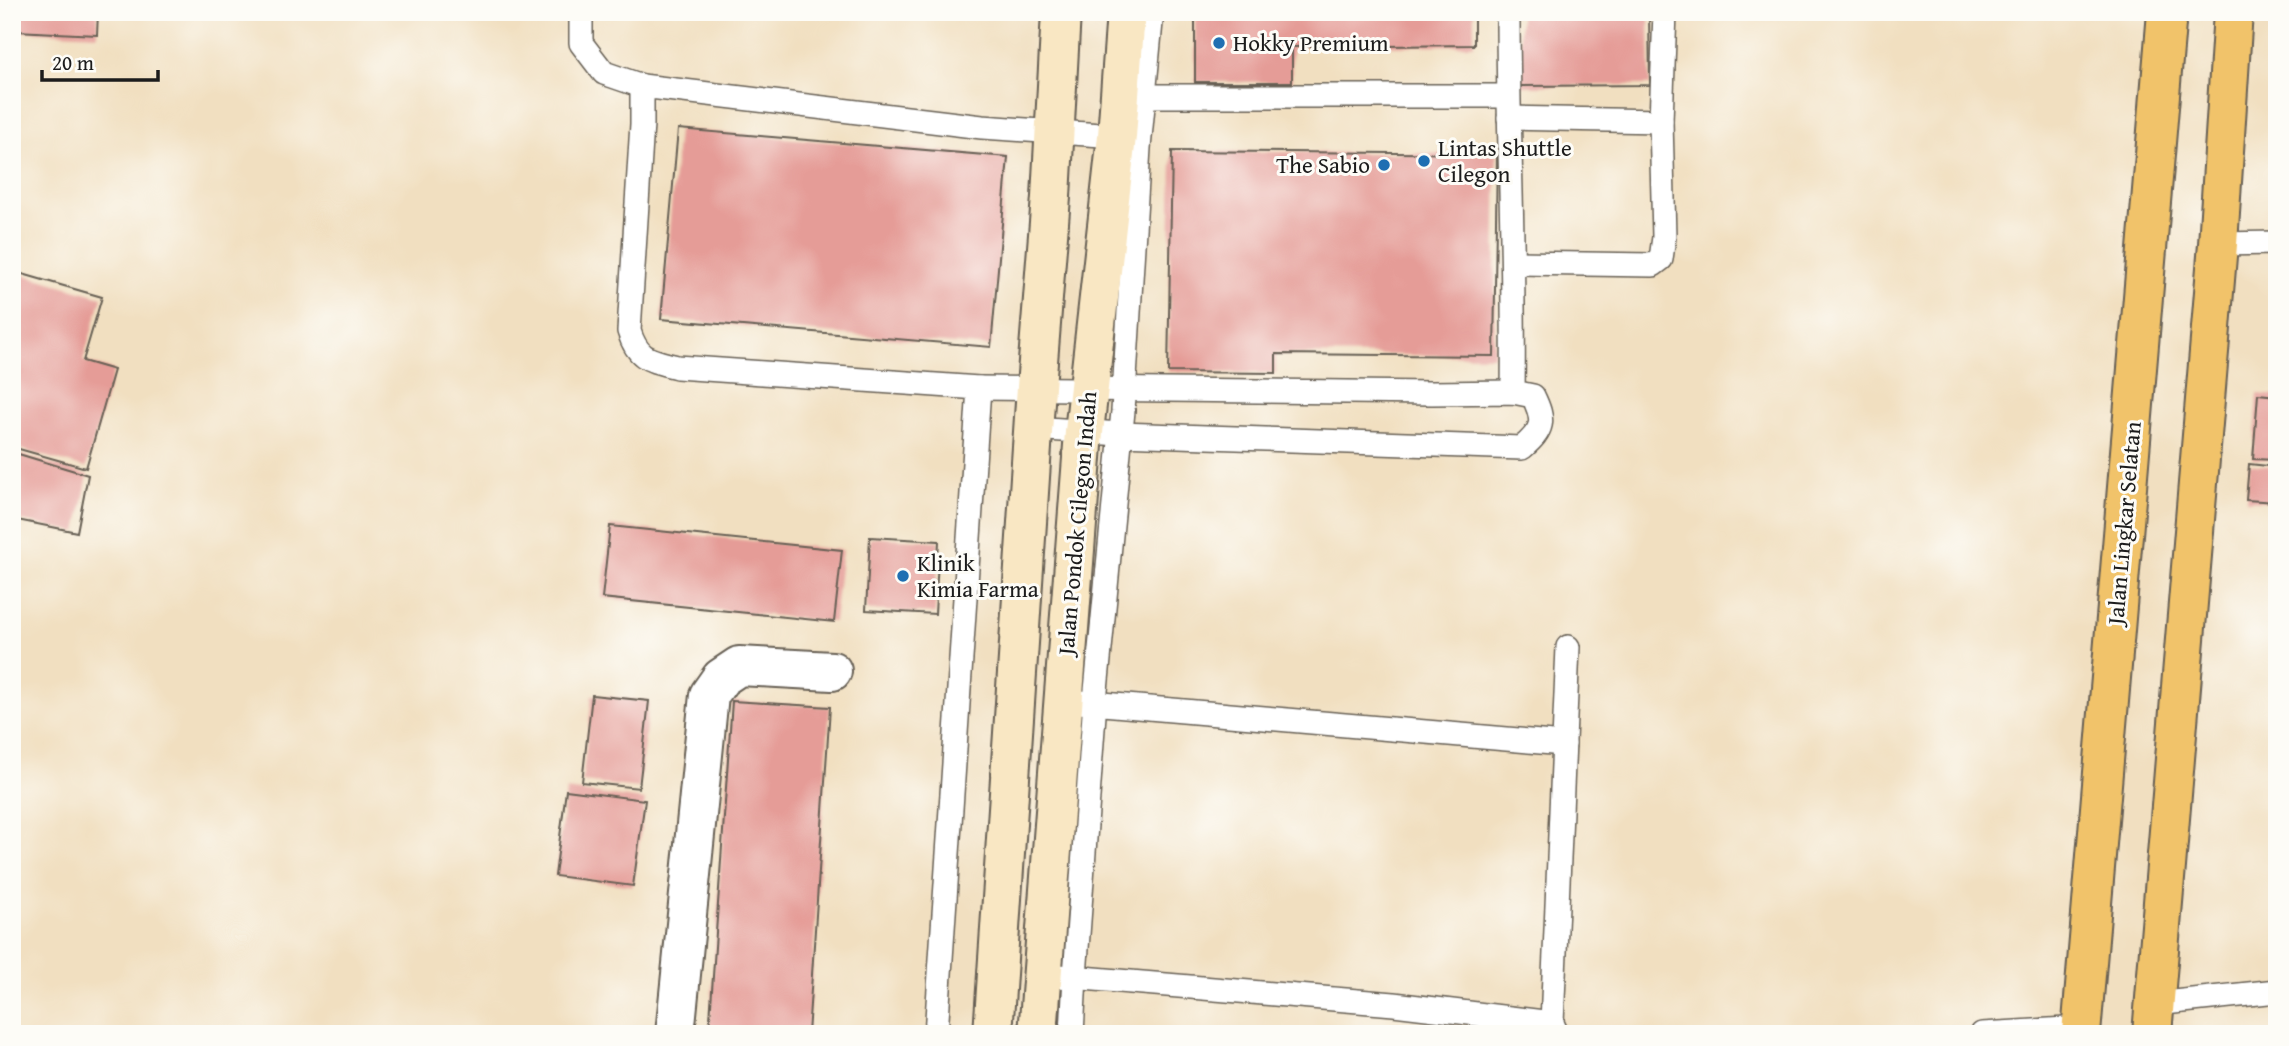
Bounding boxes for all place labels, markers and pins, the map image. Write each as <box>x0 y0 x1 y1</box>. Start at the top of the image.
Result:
place label: Hokky Premium <box>1233 26 1389 59</box>
marker: Hokky Premium <box>1211 35 1227 51</box>
place label: Lintas Shuttle Cilegon <box>1438 131 1572 190</box>
place label: The Sabio <box>1276 148 1370 181</box>
marker: Lintas Shuttle Cilegon <box>1416 153 1432 169</box>
marker: The Sabio <box>1376 157 1392 173</box>
place label: Klinik Kimia Farma <box>917 546 1039 605</box>
marker: Klinik Kimia Farma <box>895 568 911 584</box>

